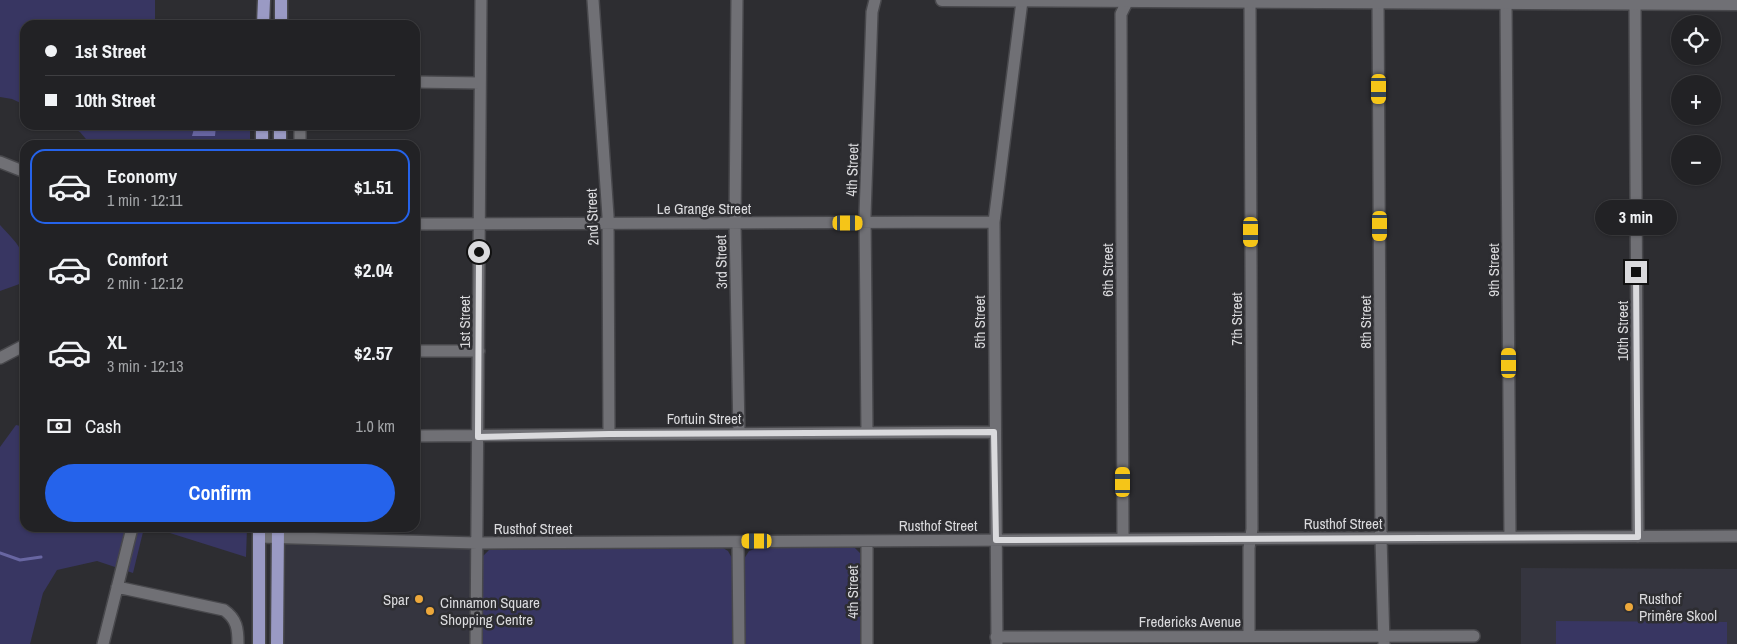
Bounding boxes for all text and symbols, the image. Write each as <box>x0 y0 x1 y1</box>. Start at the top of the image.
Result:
map controls <box>1671 15 1721 185</box>
button: locate <box>1671 15 1721 65</box>
text: 1st Street <box>75 38 146 64</box>
car <box>1371 74 1386 104</box>
button: + <box>1671 75 1721 125</box>
text: 10th Street <box>75 87 156 113</box>
button: − <box>1671 135 1721 185</box>
street label: 4th Street <box>841 142 863 197</box>
text: Economy <box>107 163 177 189</box>
icon: car <box>47 164 92 209</box>
text: $1.51 <box>354 174 393 200</box>
street label: 2nd Street <box>580 188 603 246</box>
text: 1 min · 12:11 <box>107 189 183 211</box>
street label: Le Grange Street <box>657 198 752 219</box>
callout: 3 min <box>1595 200 1677 234</box>
text: 3 min <box>1619 206 1653 228</box>
car <box>1372 211 1387 241</box>
car <box>833 216 863 231</box>
car <box>1243 217 1258 247</box>
street label: 3rd Street <box>710 234 732 289</box>
route start <box>468 241 490 263</box>
street label: 6th Street <box>1097 243 1118 297</box>
street label: 9th Street <box>1483 243 1504 297</box>
text: Comfort <box>107 246 168 272</box>
icon: car <box>47 247 92 292</box>
text: $2.04 <box>354 257 393 283</box>
route end <box>1625 261 1647 283</box>
text: 2 min · 12:12 <box>107 272 184 294</box>
street label: 7th Street <box>1226 292 1247 346</box>
street label: 1st Street <box>454 295 475 348</box>
street label: 5th Street <box>969 295 990 349</box>
street label: 8th Street <box>1355 295 1376 349</box>
street label: 10th Street <box>1612 300 1633 361</box>
text: XL <box>107 329 127 355</box>
icon: car <box>47 330 92 375</box>
text: $2.57 <box>354 340 393 366</box>
car <box>1501 348 1516 378</box>
text: 3 min · 12:13 <box>107 355 184 377</box>
street label: Fortuin Street <box>667 408 742 429</box>
icon: cash <box>45 412 73 440</box>
text: Cash <box>85 413 121 439</box>
text: 1.0 km <box>356 415 395 437</box>
button: Confirm <box>45 464 395 522</box>
car <box>1115 467 1130 497</box>
street label: Rusthof Street <box>1304 513 1383 534</box>
street label: Rusthof Street <box>899 515 978 536</box>
street label: Rusthof Street <box>494 518 573 539</box>
car <box>742 534 772 549</box>
street label: 4th Street <box>842 565 863 619</box>
place label: Rusthof Primêre Skool <box>1639 588 1717 626</box>
place label: Spar <box>383 589 409 610</box>
place label: Cinnamon Square Shopping Centre <box>440 592 540 630</box>
marker: Spar <box>413 593 425 605</box>
marker: Rusthof Primêre Skool <box>1623 601 1635 613</box>
marker: Cinnamon Square Shopping Centre <box>424 605 436 617</box>
street label: Fredericks Avenue <box>1139 611 1241 632</box>

